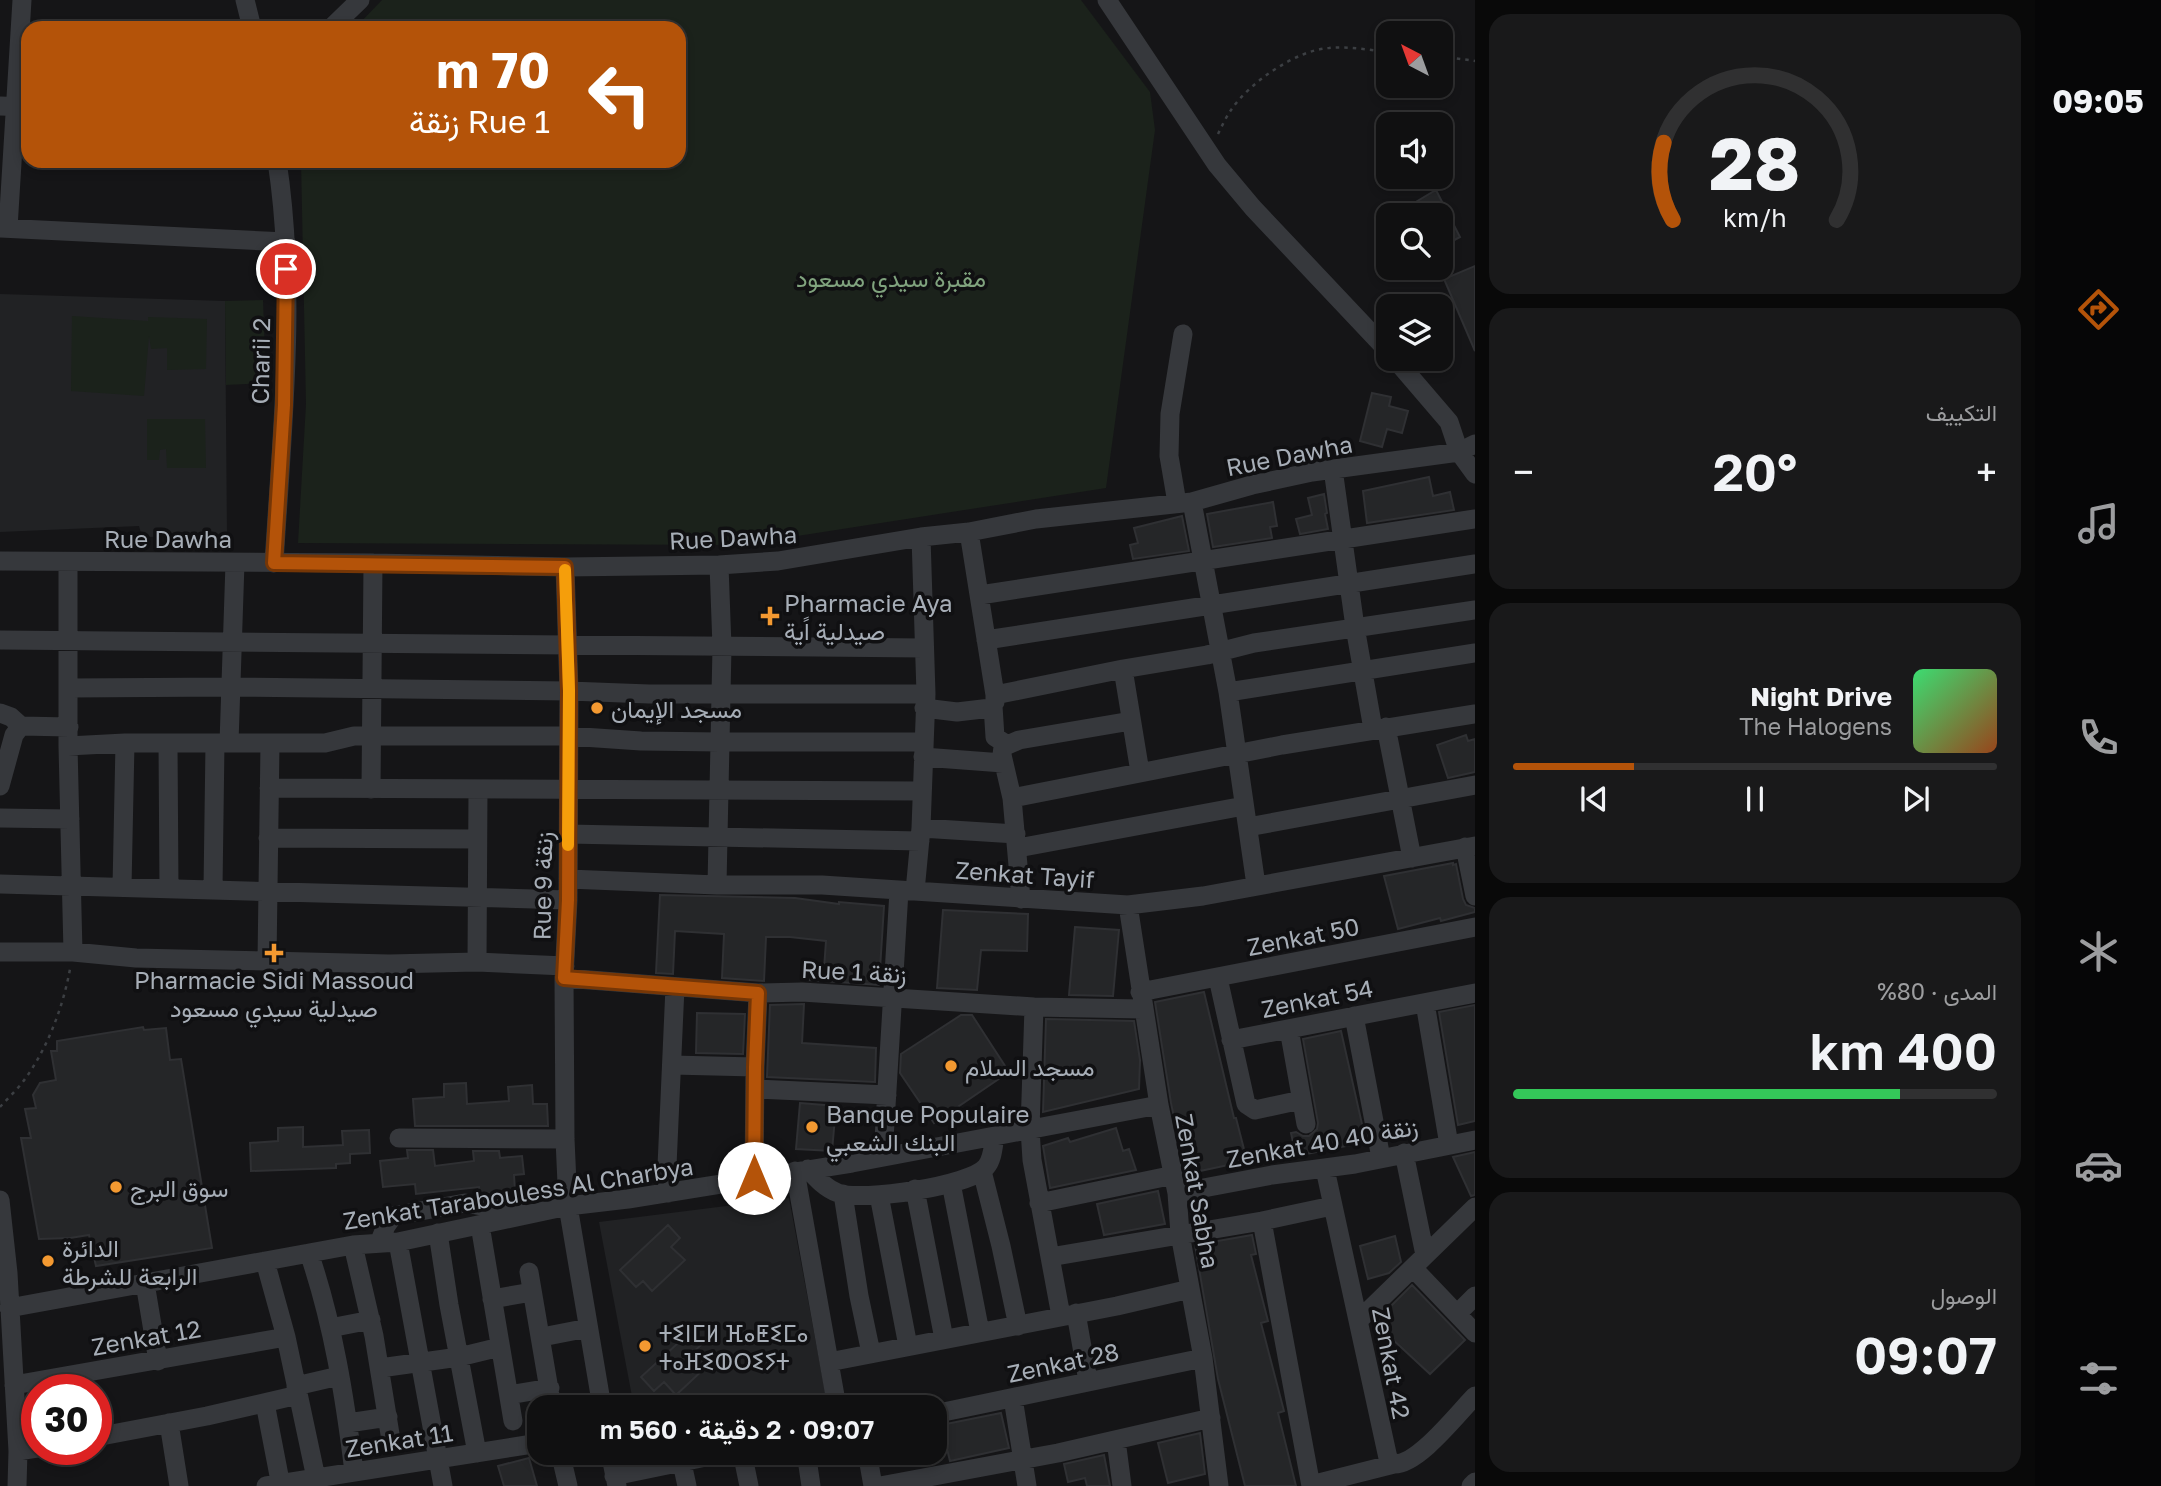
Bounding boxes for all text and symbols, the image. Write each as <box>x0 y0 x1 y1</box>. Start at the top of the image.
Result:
north arrow <box>1376 21 1452 98</box>
map controls <box>1376 21 1453 371</box>
text: 70 m <box>436 40 550 99</box>
icon: left <box>574 49 665 140</box>
text: 09:05 <box>2052 82 2144 120</box>
text: Rue 1 زنقة <box>409 102 550 140</box>
button: sound <box>1376 112 1453 189</box>
text: 28 <box>1710 120 1801 207</box>
text: km/h <box>1723 202 1787 233</box>
button: search <box>1376 203 1453 280</box>
pin <box>256 239 316 299</box>
icon: arrive <box>267 250 305 288</box>
park label: مقبرة سيدي مسعود <box>796 263 986 298</box>
icon: directions <box>2074 285 2123 334</box>
button: layers <box>1376 294 1453 371</box>
street label: Charii 2 <box>245 317 275 405</box>
text: التكييف <box>1926 398 1997 426</box>
street label: Rue Dawha <box>1223 429 1355 481</box>
text: 20° <box>1713 440 1797 502</box>
text: − <box>1513 449 1534 494</box>
text: + <box>1976 449 1997 494</box>
icon: music <box>2074 499 2123 548</box>
street label: Rue Dawha <box>668 519 798 555</box>
street label: Rue Dawha <box>104 524 232 553</box>
place label: Pharmacie Aya صيدلية اًية <box>784 588 953 646</box>
marker: Pharmacie Aya صيدلية اًية <box>762 608 778 624</box>
text: Night Drive <box>1750 681 1892 712</box>
place label: مسجد الإيمان <box>611 694 742 725</box>
marker: مسجد الإيمان <box>589 700 605 716</box>
text: The Halogens <box>1739 712 1892 740</box>
icon: phone <box>2074 713 2123 762</box>
icon: previous <box>1575 780 1613 818</box>
icon: pause <box>1736 780 1774 818</box>
icon: next <box>1897 780 1935 818</box>
street label: Rue 9 زنقة <box>527 831 559 941</box>
street label: Zenkat Tayif <box>955 855 1096 893</box>
street label: Zenkat 50 <box>1244 911 1362 961</box>
icon: climate <box>2074 927 2123 976</box>
marker: Pharmacie Sidi Massoud صيدلية سيدي مسعود <box>266 945 282 961</box>
street label: Rue 1 زنقة <box>800 954 908 990</box>
place label: Pharmacie Sidi Massoud صيدلية سيدي مسعود <box>134 965 414 1028</box>
street label: Zenkat 54 <box>1259 973 1375 1023</box>
text: المدى · 80% <box>1877 977 1997 1005</box>
text: 400 km <box>1809 1019 1997 1081</box>
place label: مسجد السلام <box>965 1052 1095 1084</box>
marker: مسجد السلام <box>943 1058 959 1074</box>
place label: Banque Populaire البنك الشعبي <box>826 1099 1029 1162</box>
street label: Zenkat Sabha <box>1170 1111 1226 1271</box>
street label: Zenkat 40 زنقة 40 <box>1224 1111 1420 1175</box>
marker: Banque Populaire البنك الشعبي <box>804 1119 820 1135</box>
position arrow <box>717 1141 791 1215</box>
icon: car <box>2074 1141 2123 1190</box>
street label: Zenkat Tarabouless Al Charbya <box>341 1151 695 1235</box>
place label: سوق البرج <box>130 1173 228 1205</box>
marker: سوق البرج <box>108 1179 124 1195</box>
place label: الدائرة الرابعة للشرطة <box>62 1233 197 1292</box>
marker: الدائرة الرابعة للشرطة <box>40 1253 56 1269</box>
text: الوصول <box>1931 1281 1997 1309</box>
street label: Zenkat 42 <box>1367 1305 1417 1421</box>
street label: Zenkat 12 <box>89 1313 203 1361</box>
place label: ⵜⵉⵏⵎⵍ ⴼⴰⵟⵉⵎⴰ ⵜⴰⴼⵉⵀⵔⵉⵢⵜ <box>659 1318 808 1375</box>
text: 09:07 <box>1854 1323 1997 1385</box>
street label: Zenkat 28 <box>1005 1336 1121 1388</box>
marker: ⵜⵉⵏⵎⵍ ⴼⴰⵟⵉⵎⴰ ⵜⴰⴼⵉⵀⵔⵉⵢⵜ <box>637 1338 653 1354</box>
icon: filters <box>2074 1354 2123 1403</box>
speed limit sign: 30 <box>21 1374 112 1465</box>
text: 09:07 · 2 دقيقة · 560 m <box>600 1414 874 1445</box>
street label: Zenkat 11 <box>343 1417 455 1463</box>

